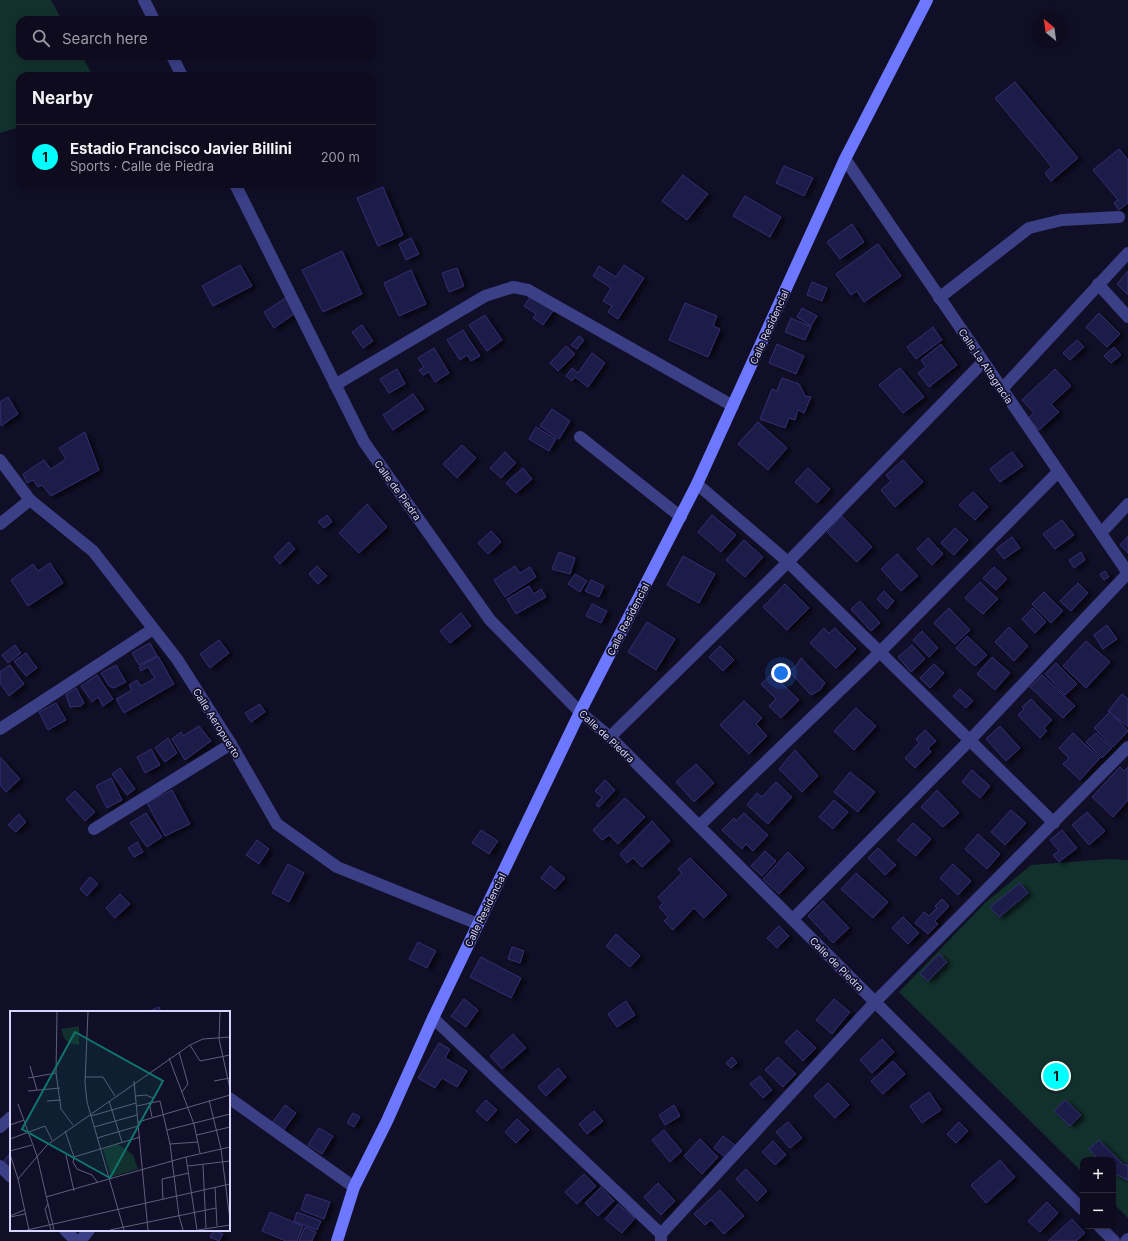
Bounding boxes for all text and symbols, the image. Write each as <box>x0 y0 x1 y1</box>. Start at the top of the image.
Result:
north arrow <box>1032 12 1068 48</box>
search box <box>16 16 376 60</box>
icon: search <box>30 27 52 49</box>
text: Search here <box>62 29 148 48</box>
text: Nearby <box>32 88 93 108</box>
text: Estadio Francisco Javier Billini <box>70 139 292 158</box>
text: 1 <box>42 149 48 165</box>
text: 200 m <box>321 149 360 165</box>
text: Sports · Calle de Piedra <box>70 158 214 174</box>
street label: Calle Residencial <box>747 288 791 366</box>
street label: Calle La Altagracia <box>956 326 1016 406</box>
street label: Calle de Piedra <box>372 458 424 522</box>
street label: Calle Residencial <box>604 581 652 657</box>
your location <box>771 663 791 683</box>
street label: Calle Aeropuerto <box>191 686 243 760</box>
street label: Calle de Piedra <box>577 707 637 765</box>
street label: Calle Residencial <box>462 871 508 949</box>
street label: Calle de Piedra <box>808 935 866 993</box>
inset map <box>10 1011 230 1231</box>
pin: 1 <box>1043 1061 1069 1091</box>
map controls <box>1080 1157 1116 1229</box>
button: + <box>1080 1157 1116 1193</box>
button: − <box>1080 1193 1116 1229</box>

